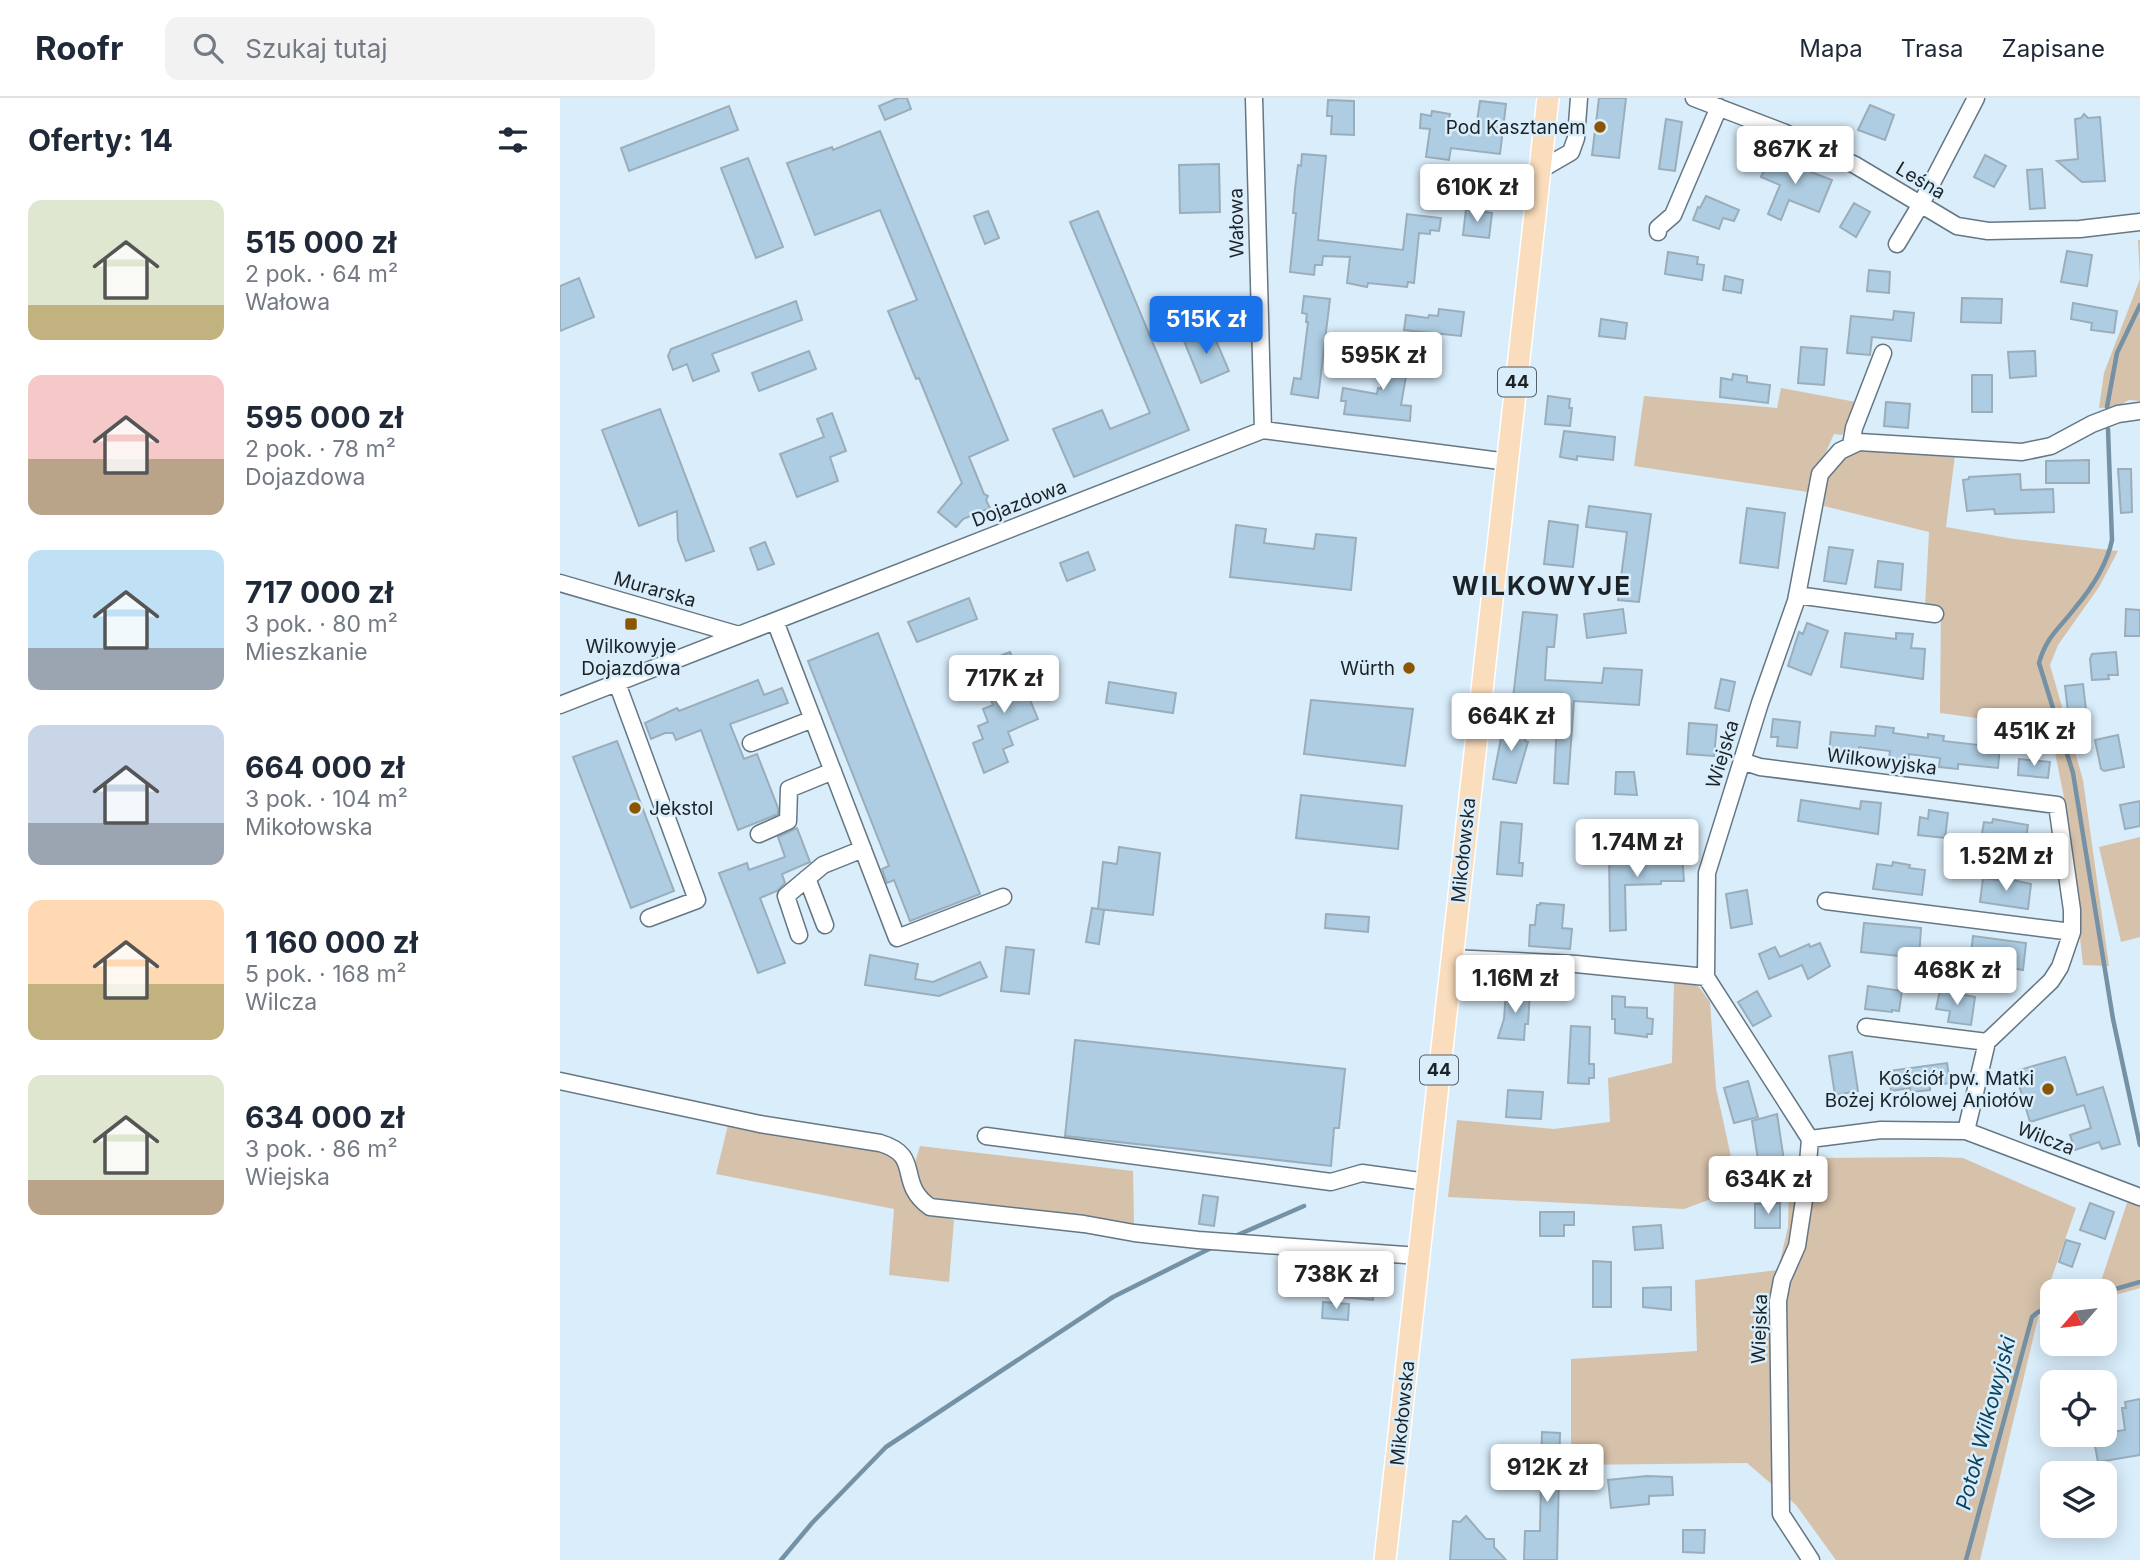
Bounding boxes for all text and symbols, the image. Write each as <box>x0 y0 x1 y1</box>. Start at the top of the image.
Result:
search box <box>165 17 655 80</box>
text: Roofr <box>35 28 123 68</box>
icon: search <box>189 29 227 67</box>
text: Szukaj tutaj <box>245 33 388 64</box>
text: Mapa <box>1799 34 1863 63</box>
text: Trasa <box>1901 34 1964 63</box>
text: Zapisane <box>2002 34 2105 63</box>
place label: Pod Kasztanem <box>1446 116 1586 139</box>
marker: Pod Kasztanem <box>1592 119 1608 135</box>
icon: filters <box>494 121 532 159</box>
text: Oferty: 14 <box>28 122 173 158</box>
pin: 867K zł <box>1730 126 1860 186</box>
text: 867K zł <box>1753 135 1837 163</box>
street label: Leśna <box>1892 157 1950 204</box>
pin: 610K zł <box>1412 164 1542 224</box>
text: 610K zł <box>1436 173 1518 201</box>
street label: Wałowa <box>1224 188 1249 258</box>
text: 515 000 zł <box>245 224 397 260</box>
icon: home <box>84 228 168 312</box>
text: 2 pok. · 64 m² <box>245 260 398 288</box>
text: Wałowa <box>245 288 330 316</box>
pin: 515K zł <box>1141 296 1271 356</box>
text: 515K zł <box>1166 305 1246 333</box>
pin: 595K zł <box>1318 332 1448 392</box>
text: 595K zł <box>1340 341 1426 369</box>
road number: 44 <box>1498 368 1536 396</box>
text: 595 000 zł <box>245 399 403 435</box>
icon: home <box>84 403 168 487</box>
text: 2 pok. · 78 m² <box>245 435 396 463</box>
text: Dojazdowa <box>245 463 365 491</box>
street label: Dojazdowa <box>969 475 1070 532</box>
street label: Murarska <box>611 567 699 612</box>
district label: WILKOWYJE <box>1452 570 1632 601</box>
text: 717 000 zł <box>245 574 393 610</box>
icon: home <box>84 578 168 662</box>
text: 3 pok. · 80 m² <box>245 610 398 638</box>
marker: Wilkowyje Dojazdowa <box>623 616 639 632</box>
place label: Wilkowyje Dojazdowa <box>581 635 681 680</box>
text: Mieszkanie <box>245 638 368 666</box>
pin: 717K zł <box>939 656 1069 715</box>
place label: Würth <box>1340 657 1395 680</box>
marker: Würth <box>1401 660 1417 676</box>
text: 717K zł <box>965 664 1043 692</box>
pin: 664K zł <box>1446 694 1576 753</box>
text: 664K zł <box>1468 702 1554 730</box>
pin: 451K zł <box>1969 708 2099 768</box>
street label: Wiejska <box>1701 717 1744 791</box>
text: 451K zł <box>1993 717 2075 745</box>
street label: Wilkowyjska <box>1825 743 1938 780</box>
text: 664 000 zł <box>245 749 404 785</box>
icon: home <box>84 753 168 837</box>
text: 3 pok. · 104 m² <box>245 785 408 813</box>
street label: Mikołowska <box>1447 796 1480 904</box>
place label: Jekstol <box>649 797 713 820</box>
marker: Jekstol <box>627 800 643 816</box>
text: Mikołowska <box>245 813 373 841</box>
pin: 1.74M zł <box>1565 820 1709 879</box>
text: 1.74M zł <box>1592 828 1682 856</box>
pin: 1.52M zł <box>1934 834 2078 893</box>
text: 1.52M zł <box>1960 842 2052 870</box>
text: 1 160 000 zł <box>245 924 418 960</box>
icon: home <box>84 928 168 1012</box>
pin: 468K zł <box>1892 948 2022 1007</box>
pin: 1.16M zł <box>1443 956 1587 1015</box>
text: 468K zł <box>1914 956 2000 984</box>
text: 5 pok. · 168 m² <box>245 960 407 988</box>
text: 1.16M zł <box>1472 964 1558 992</box>
text: Wilcza <box>245 988 317 1016</box>
road number: 44 <box>1420 1056 1458 1085</box>
place label: Kościół pw. Matki Bożej Królowej Aniołów <box>1825 1067 2034 1112</box>
marker: Kościół pw. Matki Bożej Królowej Aniołów <box>2040 1081 2056 1097</box>
text: 634 000 zł <box>245 1099 404 1135</box>
icon: home <box>84 1103 168 1187</box>
street label: Wilcza <box>2014 1117 2078 1160</box>
text: 3 pok. · 86 m² <box>245 1135 398 1163</box>
pin: 634K zł <box>1703 1156 1833 1216</box>
text: Wiejska <box>245 1163 330 1191</box>
text: 634K zł <box>1725 1165 1811 1193</box>
pin: 738K zł <box>1271 1252 1401 1311</box>
text: 738K zł <box>1294 1260 1378 1288</box>
north arrow <box>2040 1279 2118 1356</box>
map controls <box>2040 1279 2117 1538</box>
street label: Wiejska <box>1747 1294 1772 1364</box>
water label: Potok Wilkowyjski <box>1950 1333 2021 1512</box>
street label: Mikołowska <box>1386 1359 1419 1467</box>
button: locate <box>2040 1370 2117 1447</box>
pin: 912K zł <box>1482 1444 1612 1504</box>
text: 912K zł <box>1507 1453 1587 1481</box>
button: layers <box>2040 1461 2117 1538</box>

